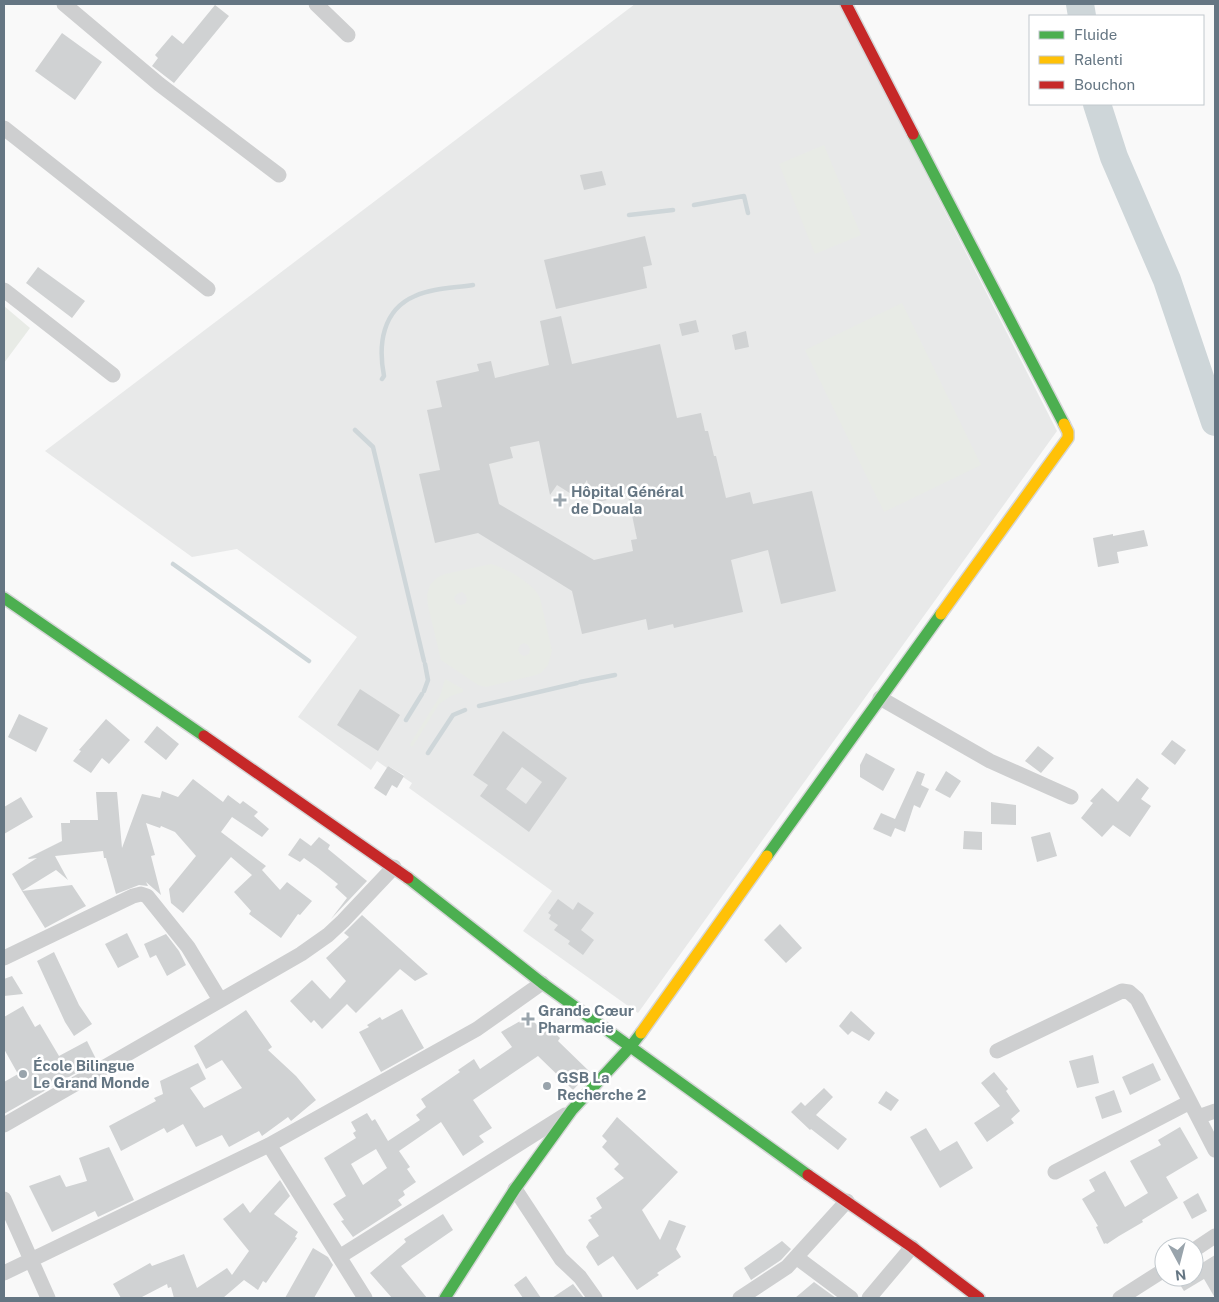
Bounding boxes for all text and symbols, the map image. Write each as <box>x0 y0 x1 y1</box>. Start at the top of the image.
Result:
legend <box>1029 15 1204 105</box>
text: Fluide <box>1074 26 1117 43</box>
text: Ralenti <box>1074 51 1123 68</box>
text: Bouchon <box>1074 76 1135 93</box>
place label: Hôpital Général de Douala <box>571 483 684 517</box>
marker: Hôpital Général de Douala <box>553 493 567 507</box>
place label: Grande Cœur Pharmacie <box>538 1002 634 1036</box>
marker: Grande Cœur Pharmacie <box>522 1013 534 1025</box>
place label: École Bilingue Le Grand Monde <box>33 1057 150 1091</box>
marker: École Bilingue Le Grand Monde <box>17 1068 29 1080</box>
place label: GSB La Recherche 2 <box>557 1069 646 1103</box>
marker: GSB La Recherche 2 <box>541 1080 553 1092</box>
north arrow <box>1154 1237 1204 1287</box>
text: N <box>1174 1266 1187 1284</box>

